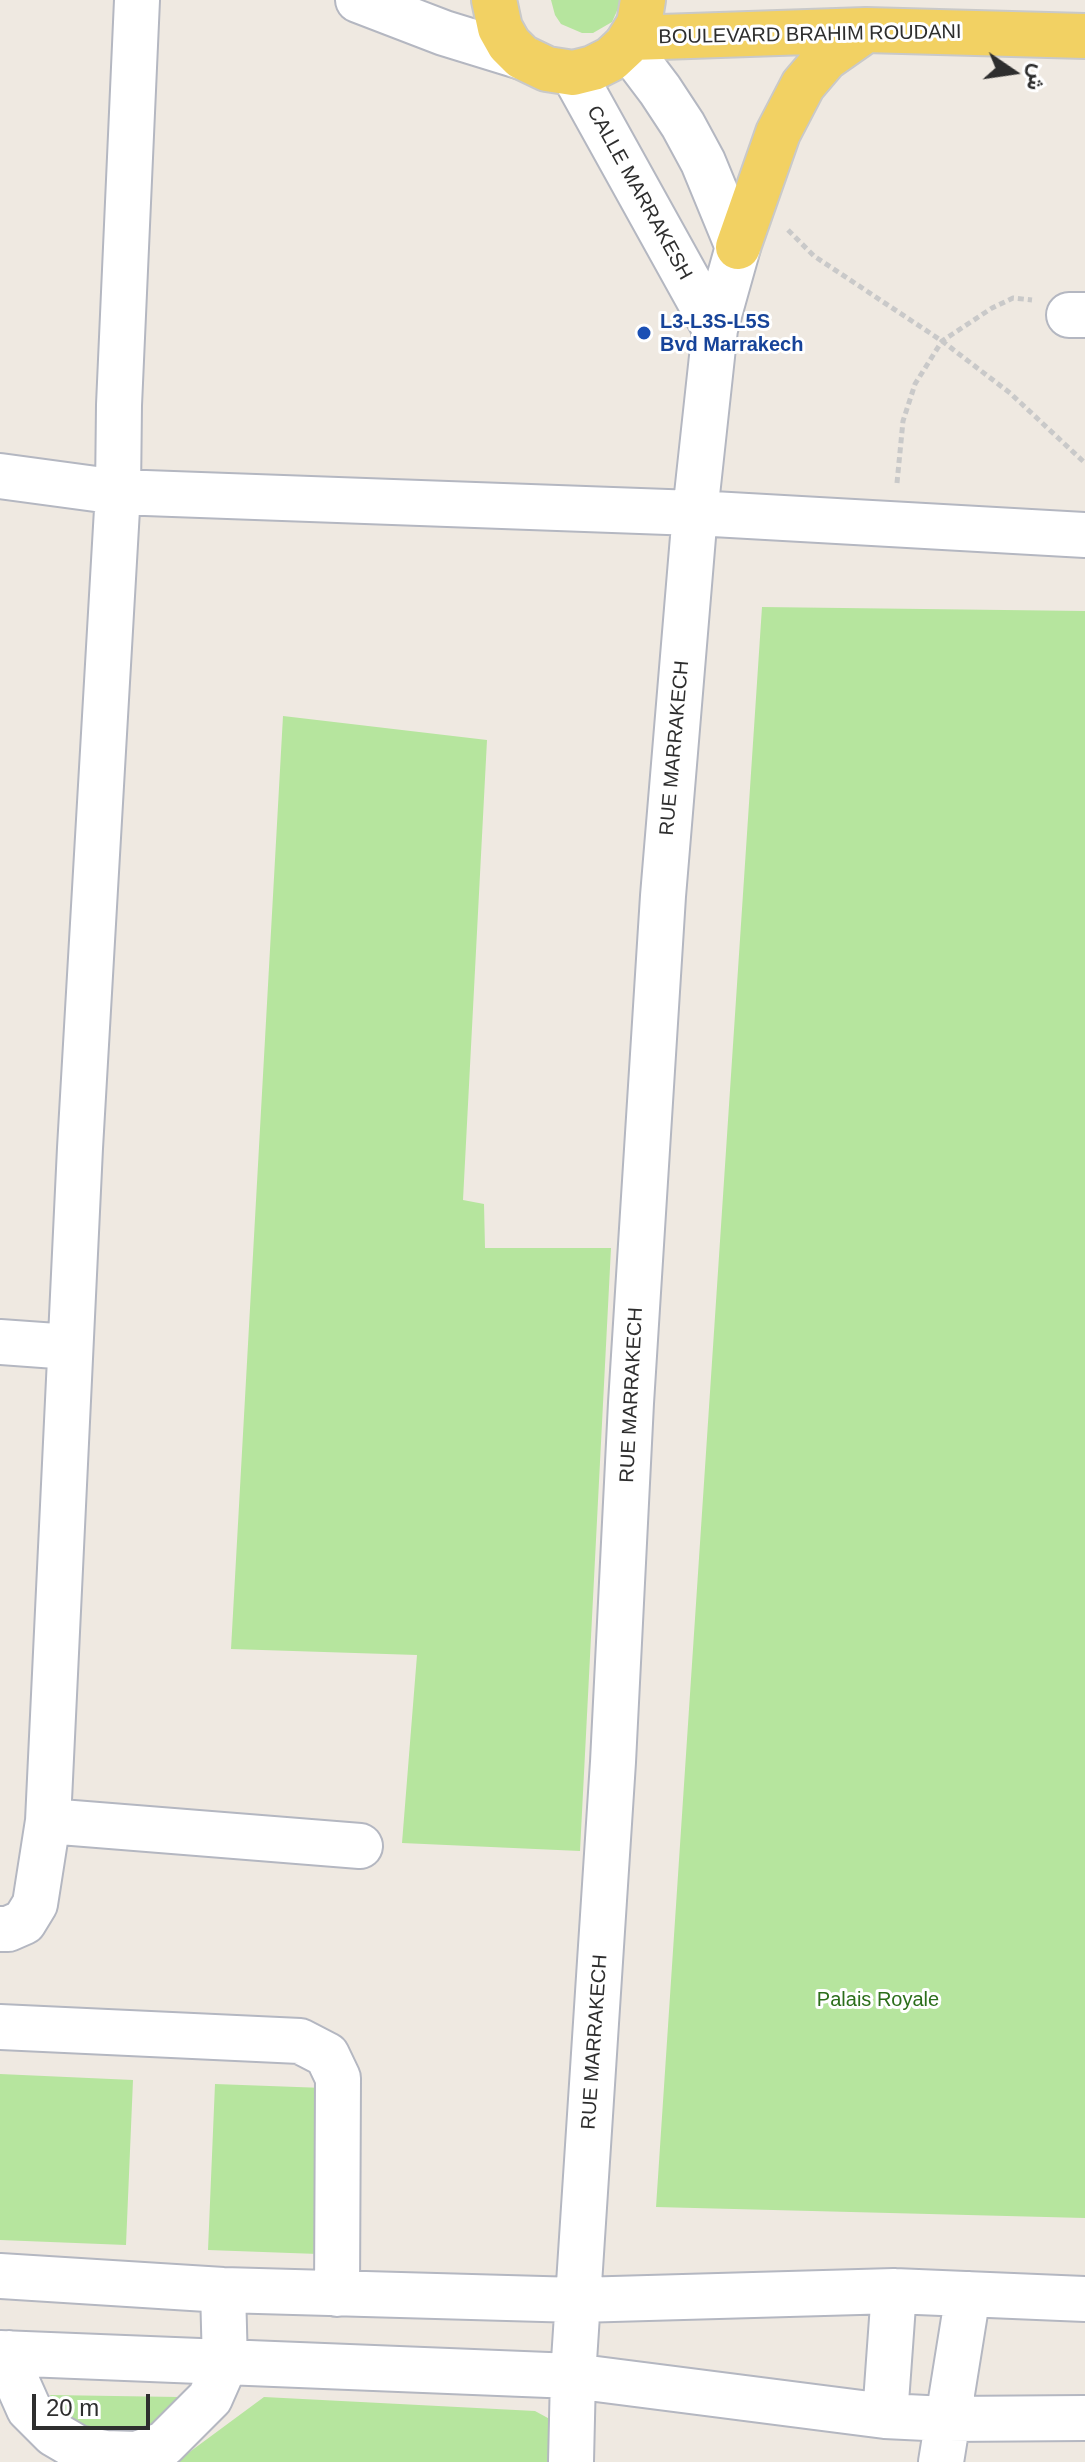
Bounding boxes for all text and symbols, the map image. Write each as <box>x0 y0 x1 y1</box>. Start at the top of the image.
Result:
street label: BOULEVARD BRAHIM ROUDANI <box>658 20 962 50</box>
north arrow <box>973 32 1053 112</box>
text: ش <box>1022 62 1052 93</box>
street label: CALLE MARRAKESH <box>581 102 697 284</box>
place label: L3-L3S-L5S Bvd Marrakech <box>660 310 803 357</box>
marker: L3-L3S-L5S Bvd Marrakech <box>635 324 653 342</box>
street label: RUE MARRAKECH <box>655 660 695 836</box>
street label: RUE MARRAKECH <box>615 1307 649 1483</box>
street label: RUE MARRAKECH <box>577 1954 613 2130</box>
park label: Palais Royale <box>817 1988 939 2012</box>
scale bar <box>36 2378 154 2428</box>
text: 20 m <box>46 2394 99 2421</box>

